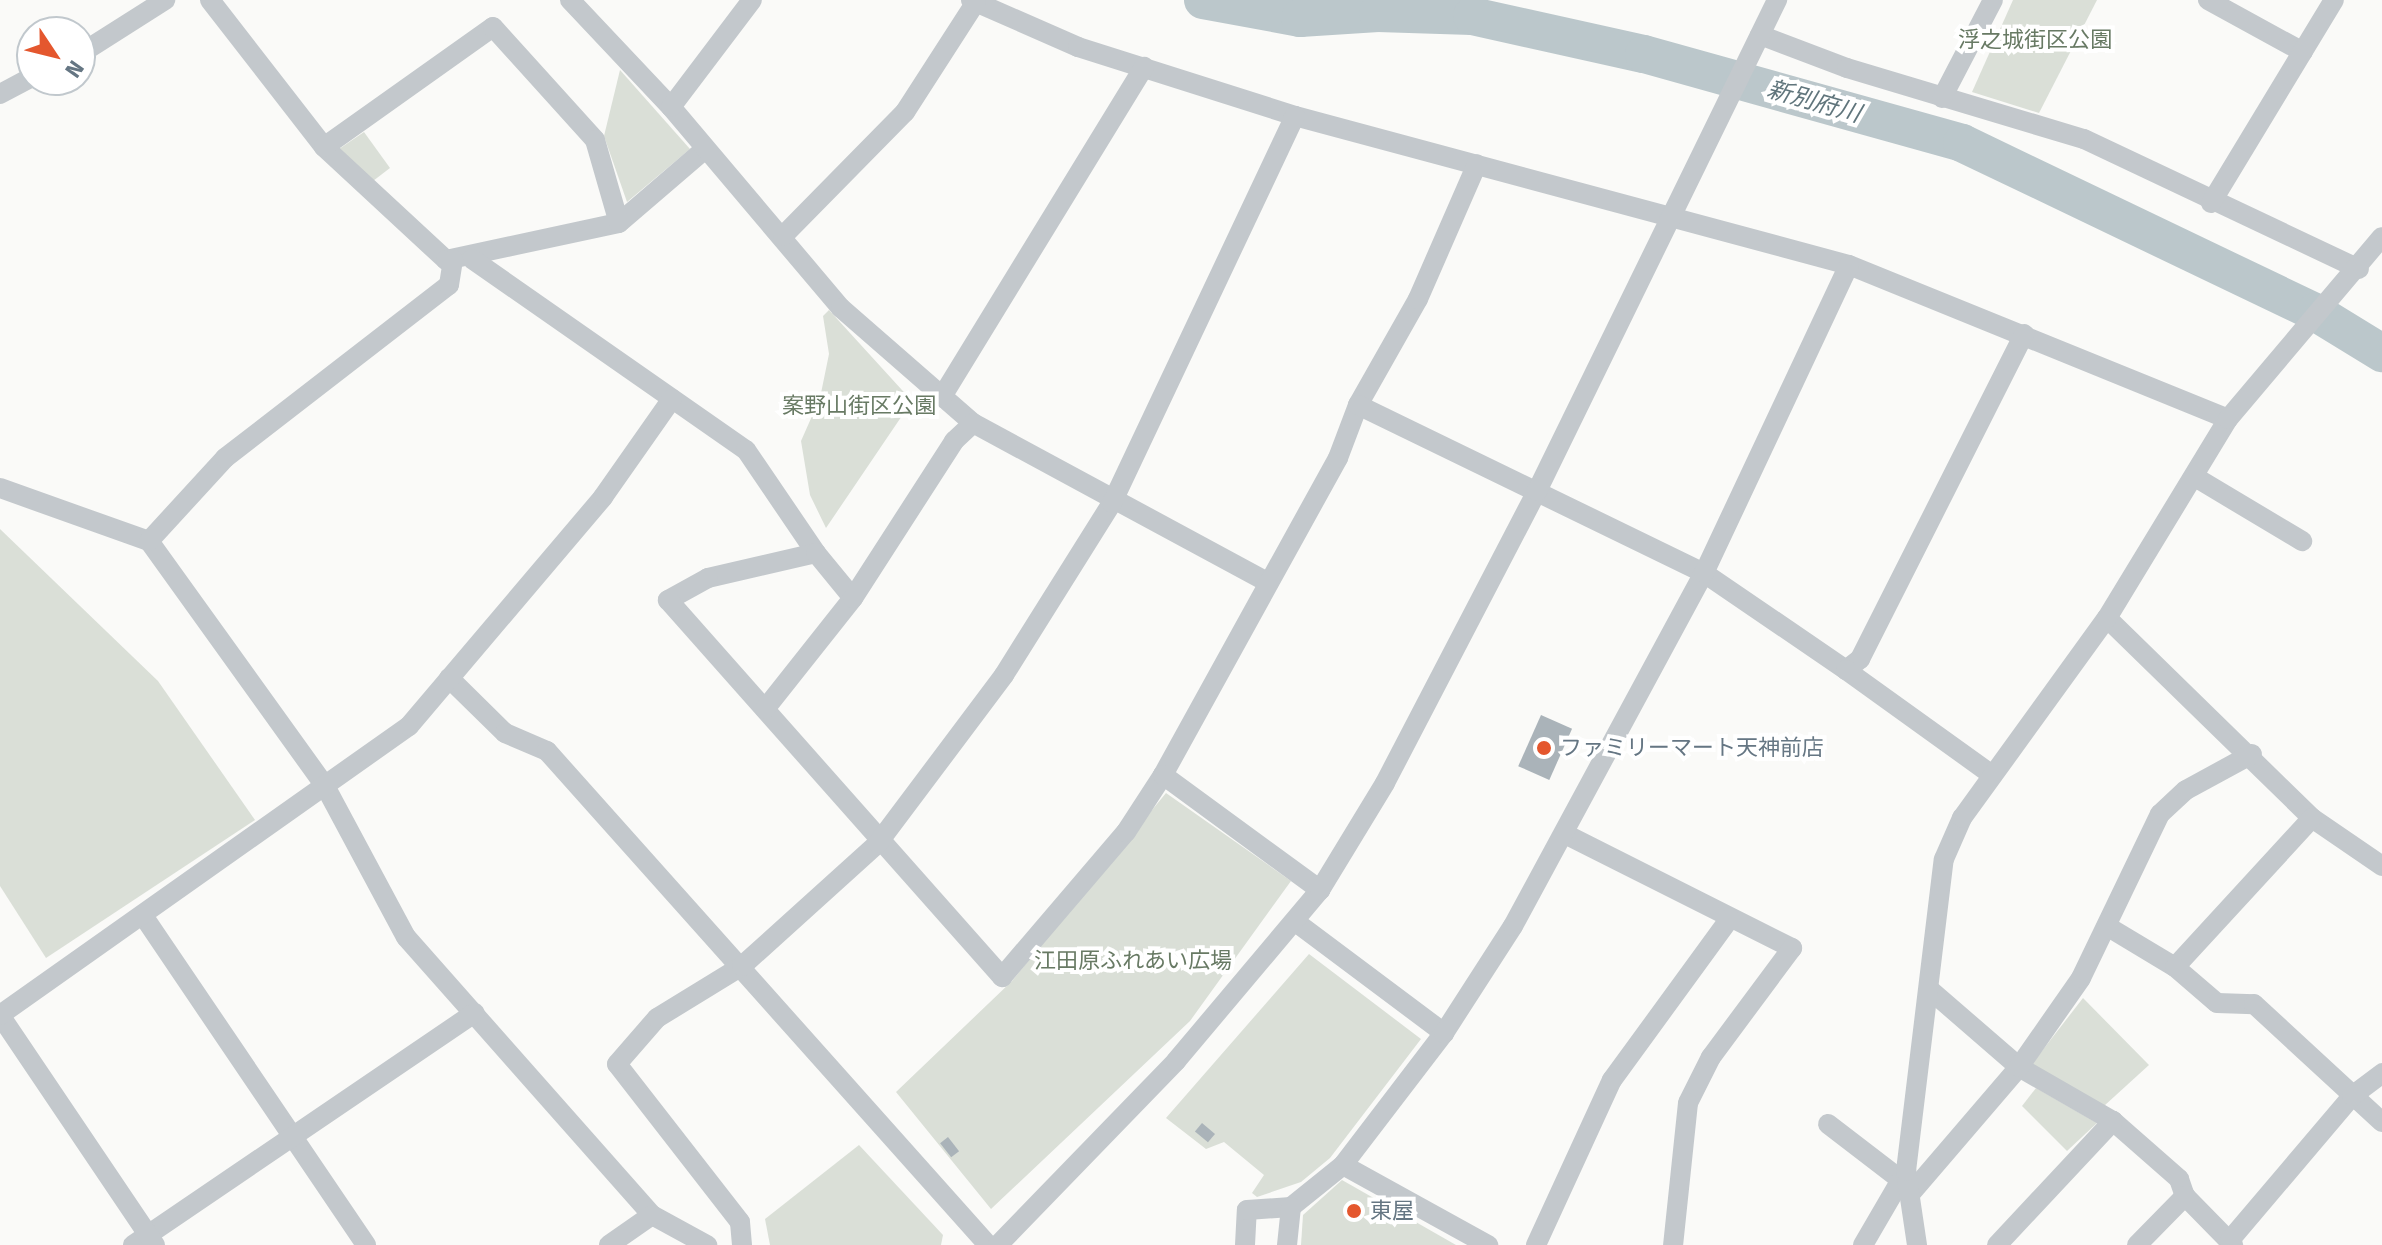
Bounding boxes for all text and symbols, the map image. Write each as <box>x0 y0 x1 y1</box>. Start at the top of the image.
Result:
north arrow <box>16 16 96 96</box>
park label: 浮之城街区公園 <box>1958 27 2112 53</box>
text: N <box>59 55 90 83</box>
water label: 新別府川 <box>1764 75 1864 129</box>
park label: 案野山街区公園 <box>782 393 936 419</box>
place label: ファミリーマート天神前店 <box>1560 735 1824 761</box>
marker: ファミリーマート天神前店 <box>1535 739 1553 757</box>
park label: 江田原ふれあい広場 <box>1034 948 1232 974</box>
place label: 東屋 <box>1370 1198 1414 1224</box>
marker: 東屋 <box>1345 1202 1363 1220</box>

